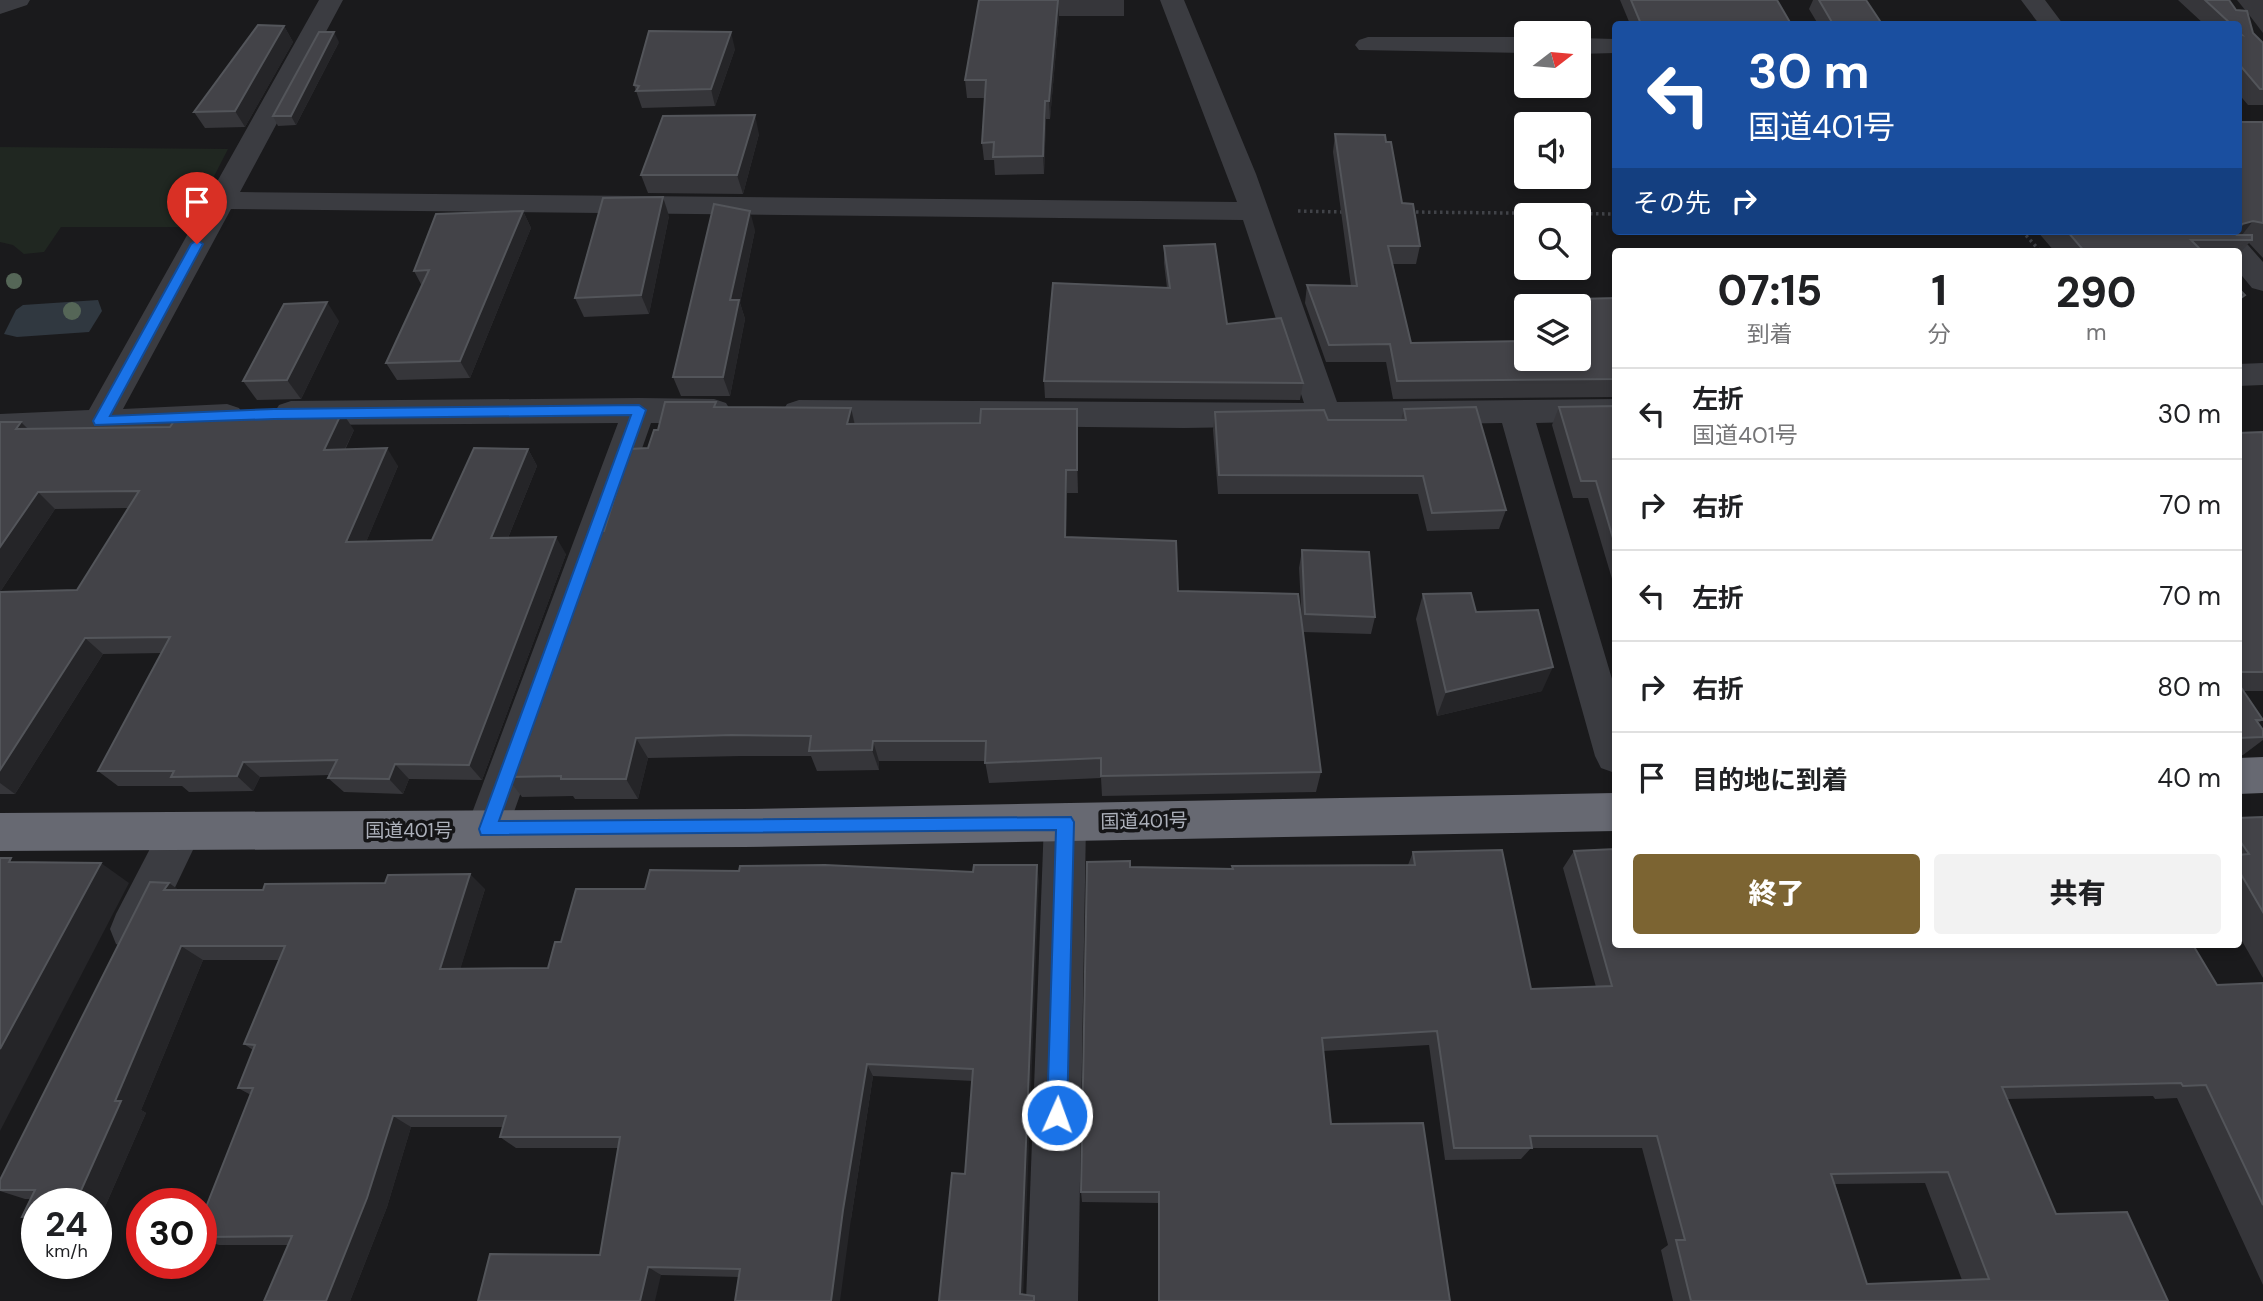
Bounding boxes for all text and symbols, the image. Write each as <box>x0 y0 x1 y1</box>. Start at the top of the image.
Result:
north arrow <box>1514 21 1591 98</box>
map controls <box>1514 21 1591 371</box>
text: 30 m <box>1748 39 1870 103</box>
icon: left <box>1633 49 1724 140</box>
text: 国道401号 <box>1748 106 1895 148</box>
button: sound <box>1514 112 1591 189</box>
pin <box>167 172 227 244</box>
icon: right <box>1725 182 1763 220</box>
icon: arrive <box>178 183 216 221</box>
text: その先 <box>1633 186 1711 220</box>
button: search <box>1514 203 1591 280</box>
text: 07:15 <box>1717 263 1822 318</box>
text: 1 <box>1931 263 1947 318</box>
text: 290 <box>2056 265 2137 320</box>
button: layers <box>1514 294 1591 371</box>
text: m <box>2086 317 2107 347</box>
text: 到着 <box>1747 319 1793 349</box>
text: 分 <box>1928 319 1951 349</box>
text: 左折 <box>1692 382 1744 416</box>
icon: left <box>1633 395 1671 433</box>
text: 30 m <box>2158 397 2221 431</box>
text: 国道401号 <box>1692 420 1798 450</box>
icon: right <box>1633 486 1671 524</box>
text: 70 m <box>2160 488 2221 522</box>
text: 右折 <box>1692 490 1744 524</box>
icon: left <box>1633 577 1671 615</box>
text: 70 m <box>2160 579 2221 613</box>
text: 左折 <box>1692 581 1744 615</box>
icon: right <box>1633 668 1671 706</box>
text: 80 m <box>2157 670 2221 704</box>
text: 右折 <box>1692 672 1744 706</box>
icon: arrive <box>1633 759 1671 797</box>
text: 40 m <box>2157 761 2221 795</box>
text: 目的地に到着 <box>1692 763 1848 797</box>
street label: 国道401号 <box>1100 808 1188 834</box>
street label: 国道401号 <box>365 818 453 843</box>
button: 終了 <box>1633 854 1920 934</box>
button: 共有 <box>1934 854 2221 934</box>
position arrow <box>1020 1078 1094 1152</box>
speed limit sign: 30 <box>126 1188 217 1279</box>
text: 24 <box>45 1201 88 1247</box>
text: km/h <box>45 1239 88 1263</box>

